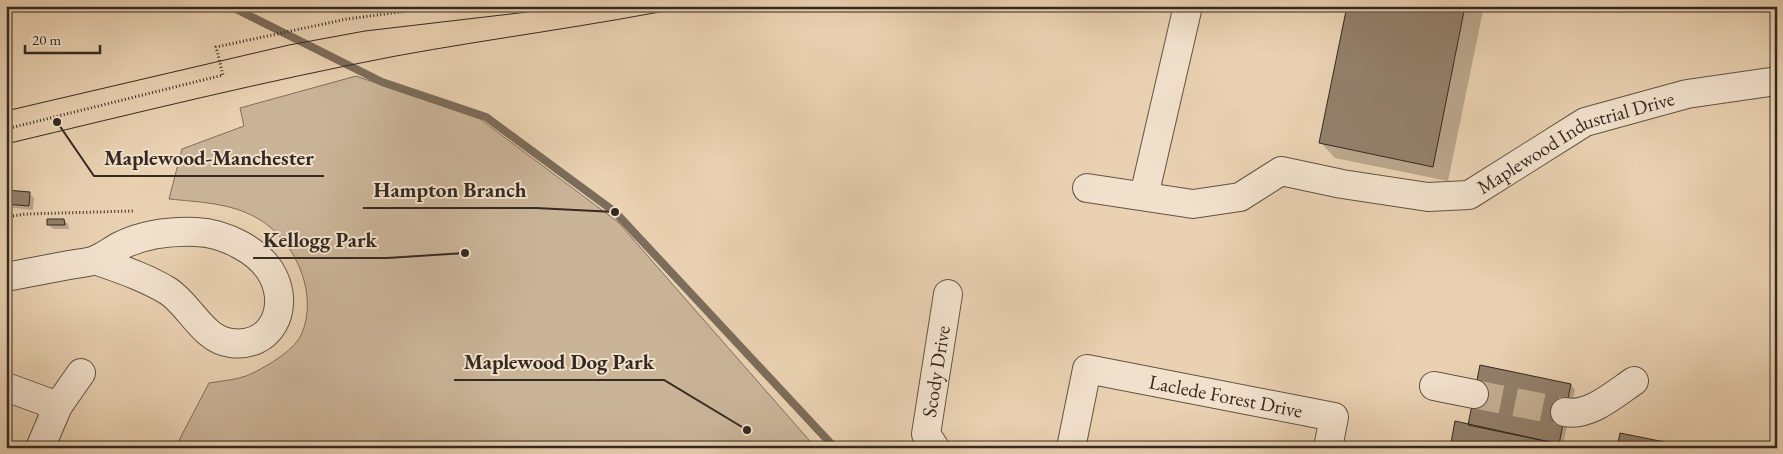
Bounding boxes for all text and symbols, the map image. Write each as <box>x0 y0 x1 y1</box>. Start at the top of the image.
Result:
scale bar <box>25 22 100 54</box>
text: 20 m <box>32 30 61 49</box>
street label: Maplewood Industrial Drive <box>1472 85 1677 200</box>
callout: Maplewood-Manchester <box>94 140 324 176</box>
text: Maplewood-Manchester <box>104 144 314 171</box>
callout: Hampton Branch <box>363 172 536 208</box>
text: Hampton Branch <box>374 176 527 203</box>
callout: Kellogg Park <box>253 222 387 258</box>
text: Kellogg Park <box>263 226 378 253</box>
street label: Scody Drive <box>916 323 956 419</box>
callout: Maplewood Dog Park <box>454 344 664 380</box>
text: Maplewood Dog Park <box>464 348 655 375</box>
street label: Laclede Forest Drive <box>1147 368 1305 424</box>

